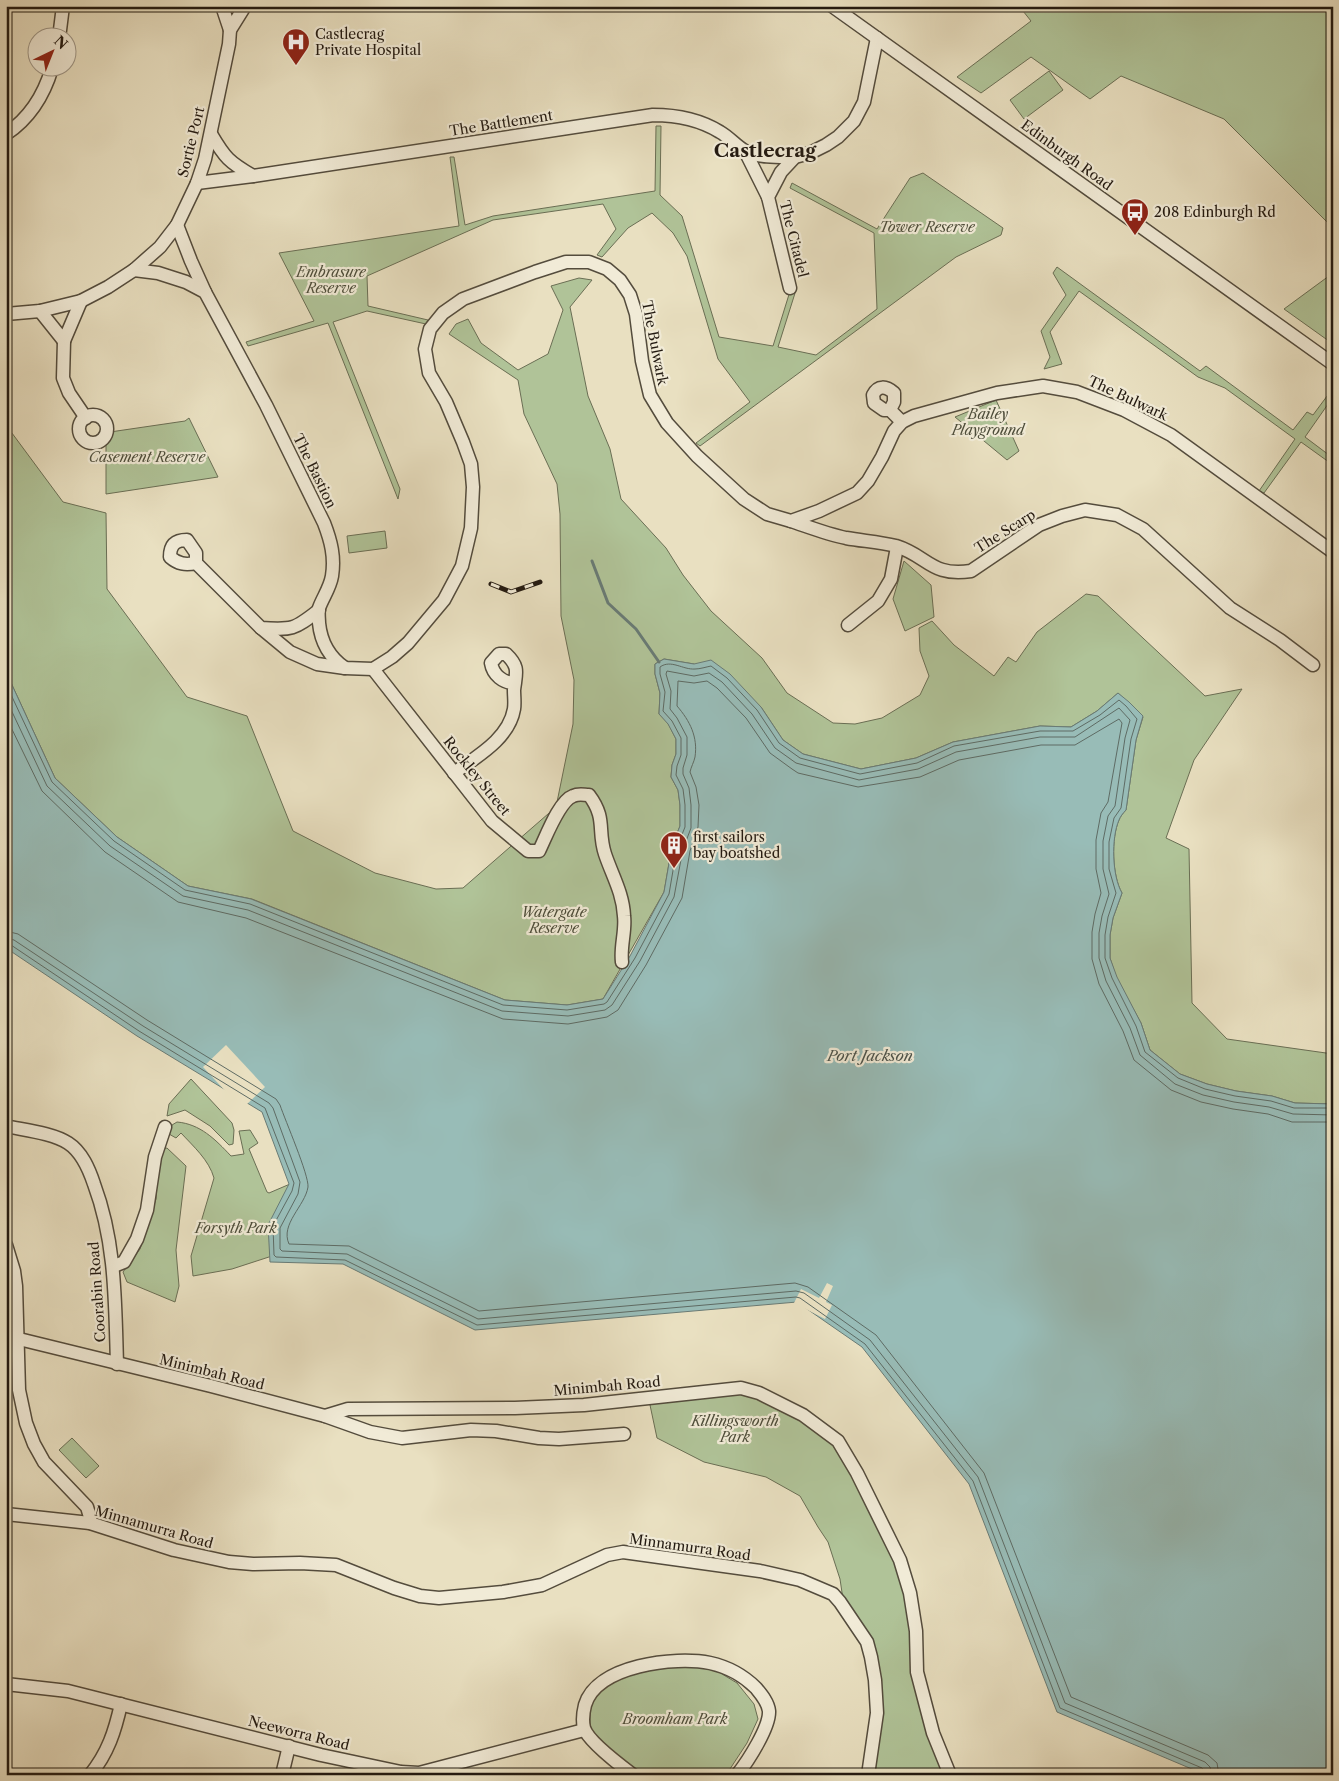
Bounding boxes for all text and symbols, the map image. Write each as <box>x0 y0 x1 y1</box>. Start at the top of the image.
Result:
place label: Castlecrag Private Hospital <box>315 25 421 59</box>
hospital icon: Castlecrag Private Hospital <box>281 27 311 66</box>
north arrow <box>28 28 78 78</box>
text: N <box>50 32 71 53</box>
street label: Sortie Port <box>174 105 208 179</box>
street label: The Battlement <box>448 106 554 140</box>
street label: Edinburgh Road <box>1018 116 1117 194</box>
district label: Castlecrag <box>714 139 817 162</box>
bus stop icon: 208 Edinburgh Rd <box>1120 197 1150 236</box>
street label: The Citadel <box>776 199 812 279</box>
place label: 208 Edinburgh Rd <box>1154 203 1276 221</box>
park label: Tower Reserve <box>879 218 976 236</box>
park label: Embrasure Reserve <box>295 263 367 297</box>
street label: The Bulwark <box>638 299 672 388</box>
street label: The Bulwark <box>1085 372 1172 425</box>
park label: Bailey Playground <box>951 405 1026 439</box>
street label: The Bastion <box>289 431 341 511</box>
park label: Casement Reserve <box>89 448 206 466</box>
street label: The Scarp <box>971 505 1039 557</box>
street label: Rockley Street <box>440 733 514 819</box>
place label: first sailors bay boatshed <box>693 828 781 862</box>
building icon: first sailors bay boatshed <box>659 830 689 869</box>
park label: Watergate Reserve <box>521 903 588 937</box>
water label: Port Jackson <box>826 1046 913 1065</box>
park label: Forsyth Park <box>194 1219 278 1237</box>
street label: Coorabin Road <box>84 1241 110 1343</box>
street label: Minimbah Road <box>158 1350 267 1394</box>
street label: Minimbah Road <box>553 1372 662 1400</box>
park label: Killingsworth Park <box>690 1412 779 1446</box>
street label: Minnamurra Road <box>93 1501 216 1553</box>
street label: Minnamurra Road <box>628 1530 752 1564</box>
park label: Broomham Park <box>622 1710 728 1728</box>
street label: Neeworra Road <box>246 1712 352 1754</box>

